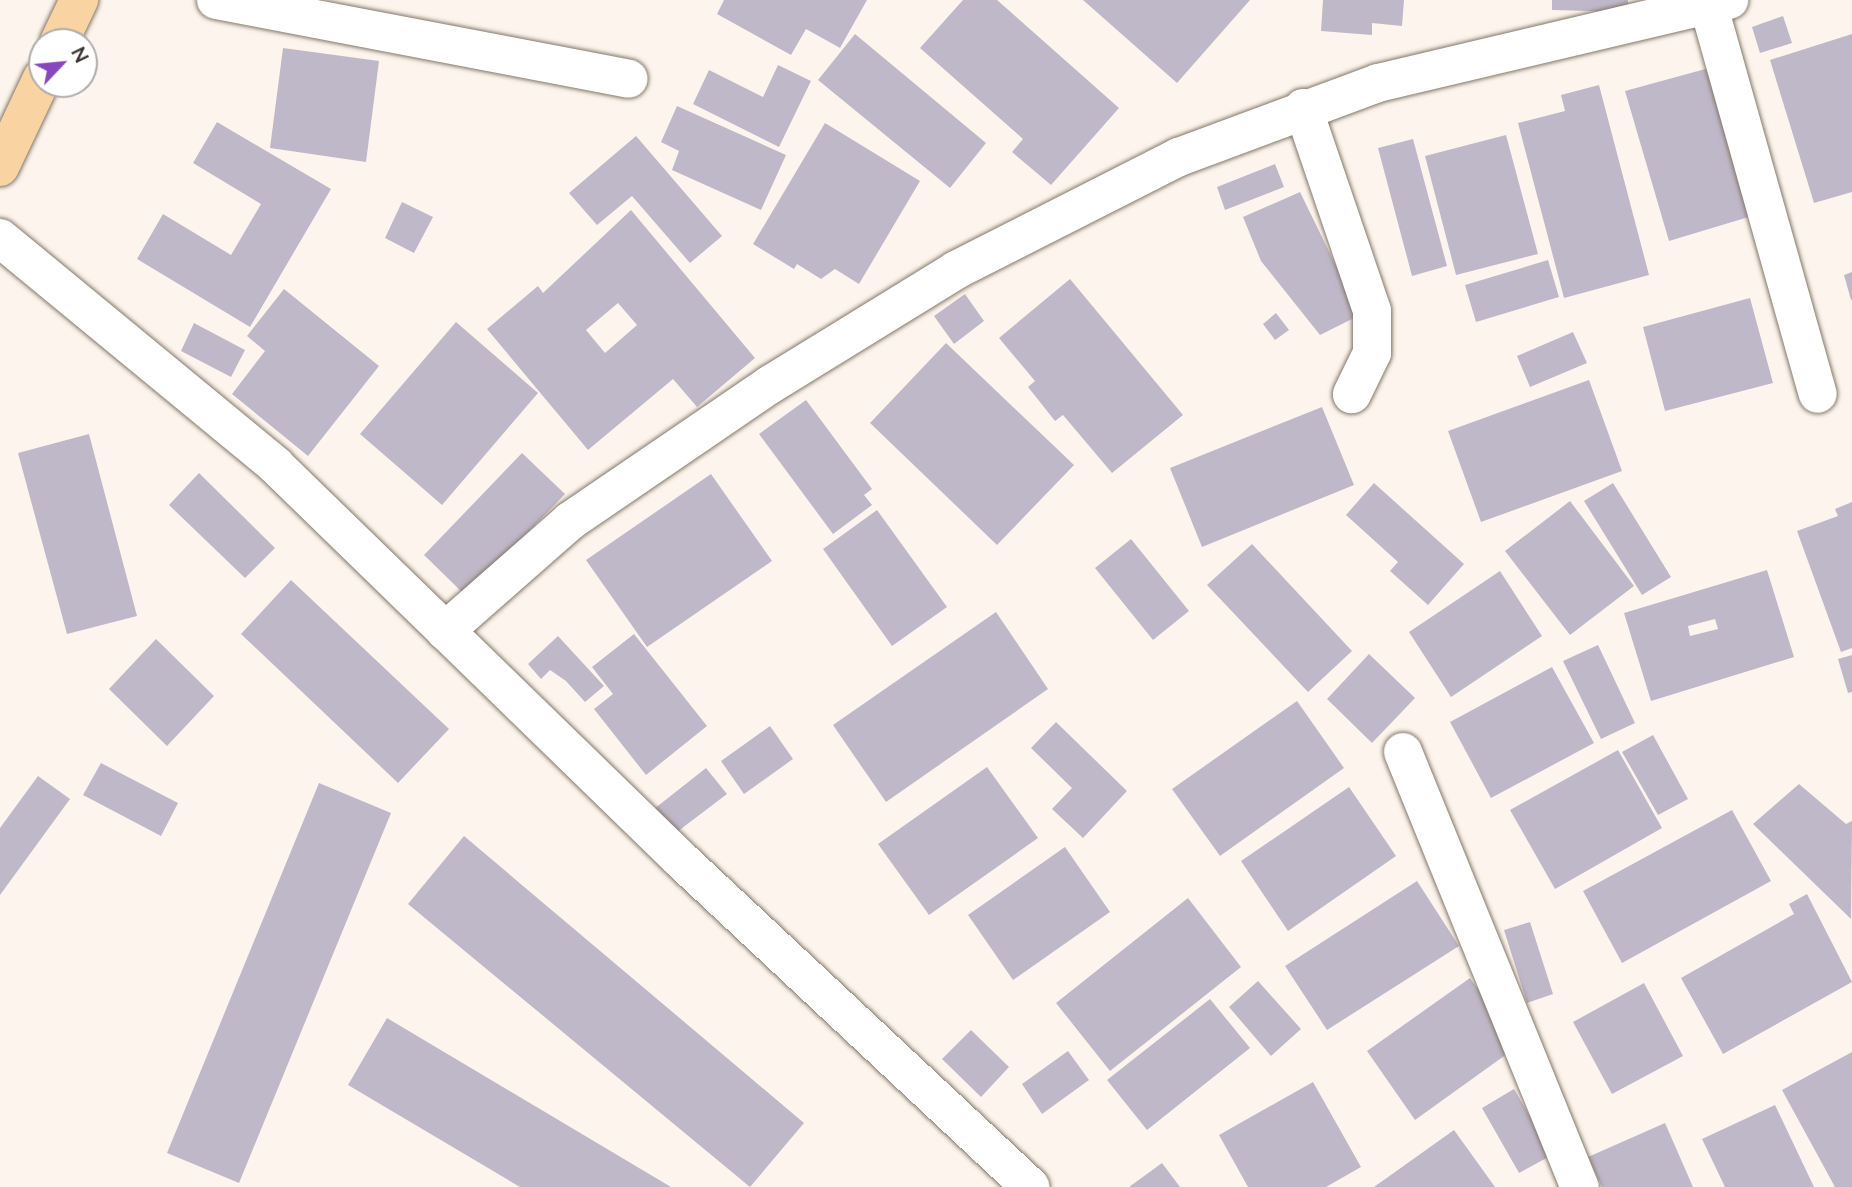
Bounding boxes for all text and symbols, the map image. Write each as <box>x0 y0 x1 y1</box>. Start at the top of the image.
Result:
north arrow <box>28 28 98 98</box>
text: N <box>67 43 94 66</box>

